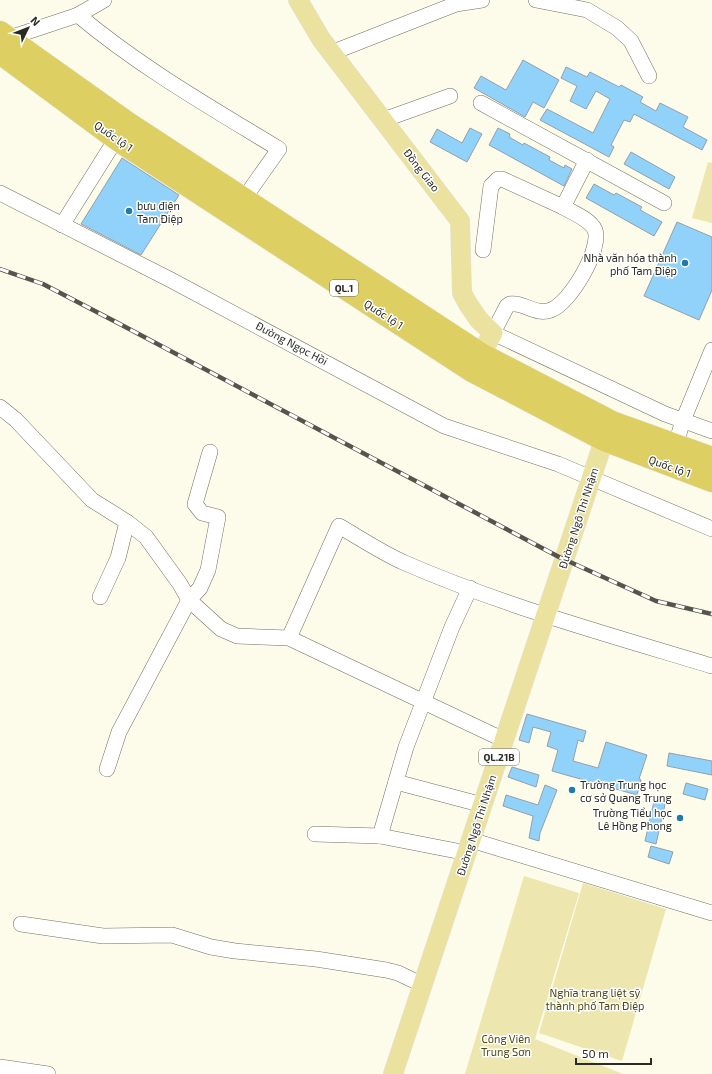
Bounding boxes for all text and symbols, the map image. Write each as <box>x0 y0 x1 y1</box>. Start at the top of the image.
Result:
north arrow <box>8 8 48 48</box>
text: N <box>28 13 43 28</box>
street label: Quốc lộ 1 <box>92 118 136 155</box>
street label: Đồng Giao <box>401 146 443 194</box>
place label: bưu điện Tam Điệp <box>137 199 183 226</box>
marker: bưu điện Tam Điệp <box>124 206 134 216</box>
place label: Nhà văn hóa thành phố Tam Điệp <box>584 251 677 278</box>
marker: Nhà văn hóa thành phố Tam Điệp <box>680 258 690 268</box>
road number: QL.1 <box>330 280 358 296</box>
street label: Quốc lộ 1 <box>361 297 406 332</box>
street label: Đường Ngọc Hồi <box>253 319 330 368</box>
street label: Quốc lộ 1 <box>647 452 693 481</box>
street label: Đường Ngô Thì Nhậm <box>556 466 601 570</box>
road number: QL.21B <box>479 749 519 765</box>
street label: Đường Ngô Thì Nhậm <box>454 773 499 877</box>
place label: Trường Trung học cơ sở Quang Trung <box>580 778 672 805</box>
marker: Trường Trung học cơ sở Quang Trung <box>567 785 577 795</box>
place label: Trường Tiểu học Lê Hồng Phong <box>593 806 672 832</box>
marker: Trường Tiểu học Lê Hồng Phong <box>675 813 685 823</box>
park label: Nghĩa trang liệt sỹ thành phố Tam Điệp <box>546 986 644 1013</box>
park label: Công Viên Trung Sơn <box>481 1032 531 1058</box>
scale bar <box>576 1040 651 1066</box>
text: 50 m <box>582 1046 609 1060</box>

